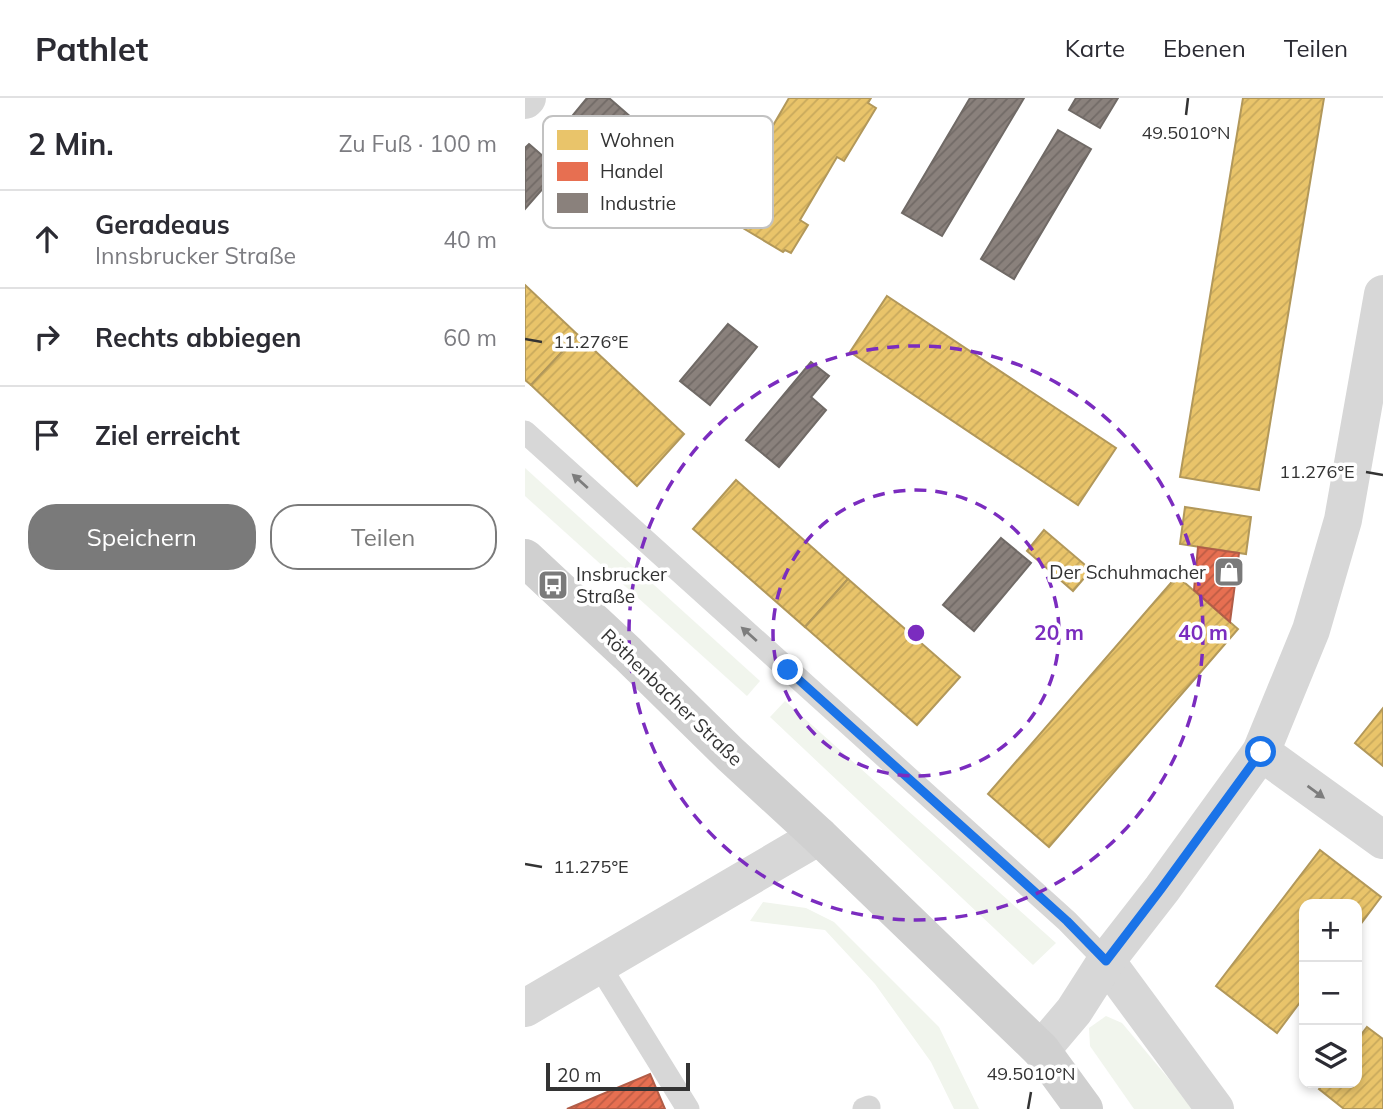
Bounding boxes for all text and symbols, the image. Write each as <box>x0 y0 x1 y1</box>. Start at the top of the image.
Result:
text: Pathlet <box>35 28 148 69</box>
text: Karte <box>1065 33 1125 63</box>
text: Ebenen <box>1163 33 1246 63</box>
text: Teilen <box>1284 33 1348 63</box>
legend <box>543 116 773 228</box>
text: 49.5010°N <box>1141 121 1231 144</box>
text: 2 Min. <box>28 125 114 163</box>
text: Wohnen <box>600 128 675 152</box>
text: Zu Fuß · 100 m <box>339 129 497 158</box>
text: Handel <box>600 159 663 183</box>
text: Industrie <box>600 191 676 215</box>
text: Geradeaus <box>95 208 230 241</box>
icon: ahead <box>28 220 66 258</box>
text: 40 m <box>443 225 497 254</box>
text: Innsbrucker Straße <box>95 241 296 270</box>
icon: right <box>28 318 66 356</box>
text: Rechts abbiegen <box>95 321 301 354</box>
text: 60 m <box>443 323 497 352</box>
text: 11.276°E <box>553 330 629 353</box>
icon: arrive <box>28 416 66 454</box>
text: Ziel erreicht <box>95 419 240 452</box>
text: 11.276°E <box>1279 460 1355 483</box>
one-way arrow <box>572 474 589 490</box>
button: Speichern <box>28 504 256 570</box>
button: Teilen <box>270 504 497 570</box>
shop icon: Der Schuhmacher <box>1212 555 1246 589</box>
place label: Der Schuhmacher <box>1049 560 1206 584</box>
place label: Insbrucker Straße <box>576 562 667 608</box>
bus stop icon: Insbrucker Straße <box>536 568 570 602</box>
text: 20 m <box>1034 619 1084 645</box>
text: 40 m <box>1178 619 1228 645</box>
centre of rings <box>904 621 928 645</box>
street label: Röthenbacher Straße <box>596 623 748 771</box>
one-way arrow <box>740 626 758 642</box>
route end <box>772 654 803 685</box>
route start <box>1245 736 1276 767</box>
one-way arrow <box>1307 785 1325 799</box>
text: 11.275°E <box>553 855 629 878</box>
map controls <box>1299 899 1362 1088</box>
button: + <box>1299 899 1362 962</box>
button: − <box>1299 962 1362 1025</box>
button: layers <box>1299 1025 1362 1088</box>
scale bar <box>546 1060 689 1092</box>
text: 49.5010°N <box>986 1062 1076 1085</box>
text: 20 m <box>557 1063 601 1087</box>

